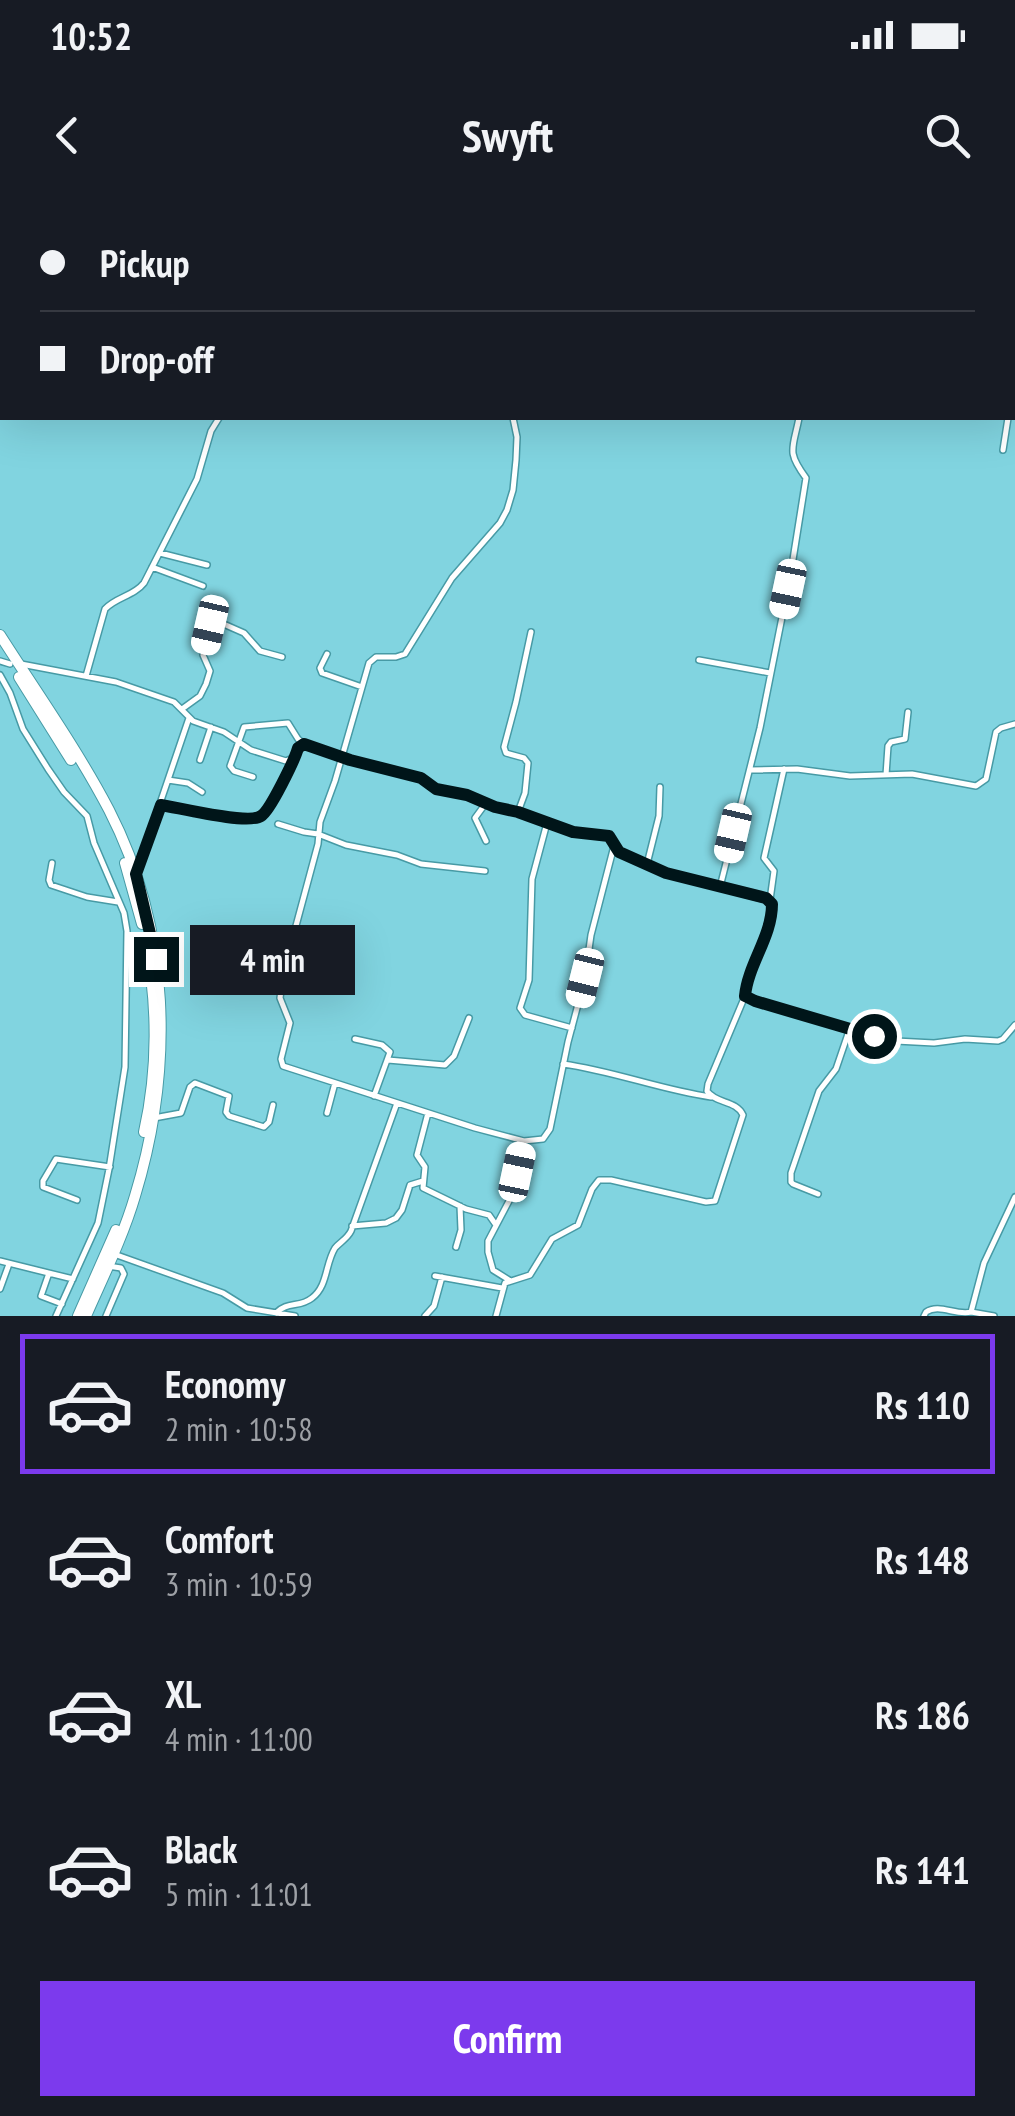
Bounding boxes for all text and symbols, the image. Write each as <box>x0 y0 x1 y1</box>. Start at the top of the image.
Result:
text: 10:52 <box>50 11 132 60</box>
text: Swyft <box>462 106 553 164</box>
icon: back <box>40 108 95 163</box>
icon: search <box>920 108 975 163</box>
text: Pickup <box>100 238 190 287</box>
text: Drop-off <box>100 334 214 383</box>
car <box>767 557 809 621</box>
car <box>189 592 231 658</box>
car <box>712 800 754 866</box>
callout: 4 min <box>191 924 356 994</box>
route end <box>134 937 179 982</box>
text: 4 min <box>240 939 305 981</box>
car <box>563 945 607 1011</box>
route start <box>852 1014 897 1059</box>
car <box>496 1140 538 1204</box>
icon: car <box>45 1359 135 1449</box>
text: Economy <box>165 1359 285 1408</box>
text: Rs 110 <box>875 1380 970 1429</box>
text: 2 min · 10:58 <box>165 1408 313 1450</box>
icon: car <box>45 1514 135 1604</box>
text: Comfort <box>165 1514 274 1563</box>
text: Rs 148 <box>875 1535 970 1584</box>
text: 3 min · 10:59 <box>165 1563 313 1605</box>
icon: car <box>45 1669 135 1759</box>
text: XL <box>165 1669 201 1718</box>
text: Rs 186 <box>875 1690 970 1739</box>
text: 4 min · 11:00 <box>165 1718 313 1760</box>
icon: car <box>45 1824 135 1914</box>
text: Black <box>165 1824 238 1873</box>
text: Rs 141 <box>875 1845 970 1894</box>
text: 5 min · 11:01 <box>165 1873 313 1915</box>
button: Confirm <box>40 1981 975 2096</box>

